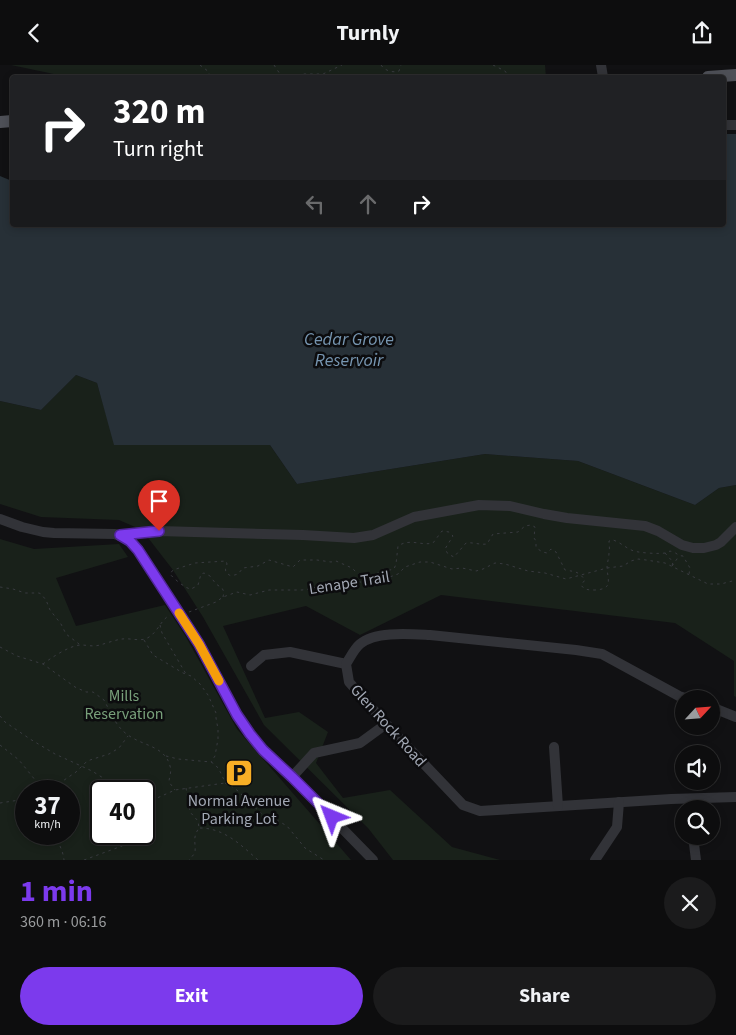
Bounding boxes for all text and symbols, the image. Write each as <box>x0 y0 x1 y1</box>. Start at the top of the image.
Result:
text: Turnly <box>337 17 399 49</box>
icon: back <box>20 19 48 47</box>
icon: share <box>688 19 716 47</box>
text: 320 m <box>113 87 205 137</box>
icon: right <box>30 95 95 160</box>
text: Turn right <box>113 133 203 165</box>
icon: left <box>301 190 329 218</box>
icon: ahead <box>354 190 382 218</box>
icon: right <box>407 190 435 218</box>
water label: Cedar Grove Reservoir <box>304 327 394 373</box>
pin <box>138 480 180 531</box>
icon: arrive <box>145 487 173 515</box>
street label: Lenape Trail <box>307 566 391 600</box>
street label: Glen Rock Road <box>345 680 431 772</box>
park label: Mills Reservation <box>84 685 164 725</box>
north arrow <box>675 690 720 735</box>
map controls <box>675 690 720 845</box>
button: sound <box>675 745 720 790</box>
parking icon: Normal Avenue Parking Lot <box>224 758 254 788</box>
speed limit sign: 40 <box>90 780 155 845</box>
text: 37 <box>34 788 61 824</box>
place label: Normal Avenue Parking Lot <box>188 790 290 830</box>
position arrow <box>305 790 357 842</box>
button: search <box>675 800 720 845</box>
text: km/h <box>34 816 61 833</box>
text: 1 min <box>20 870 93 913</box>
button: close <box>664 877 716 929</box>
text: 360 m · 06:16 <box>20 911 107 933</box>
button: Exit <box>20 967 363 1025</box>
button: Share <box>373 967 716 1025</box>

